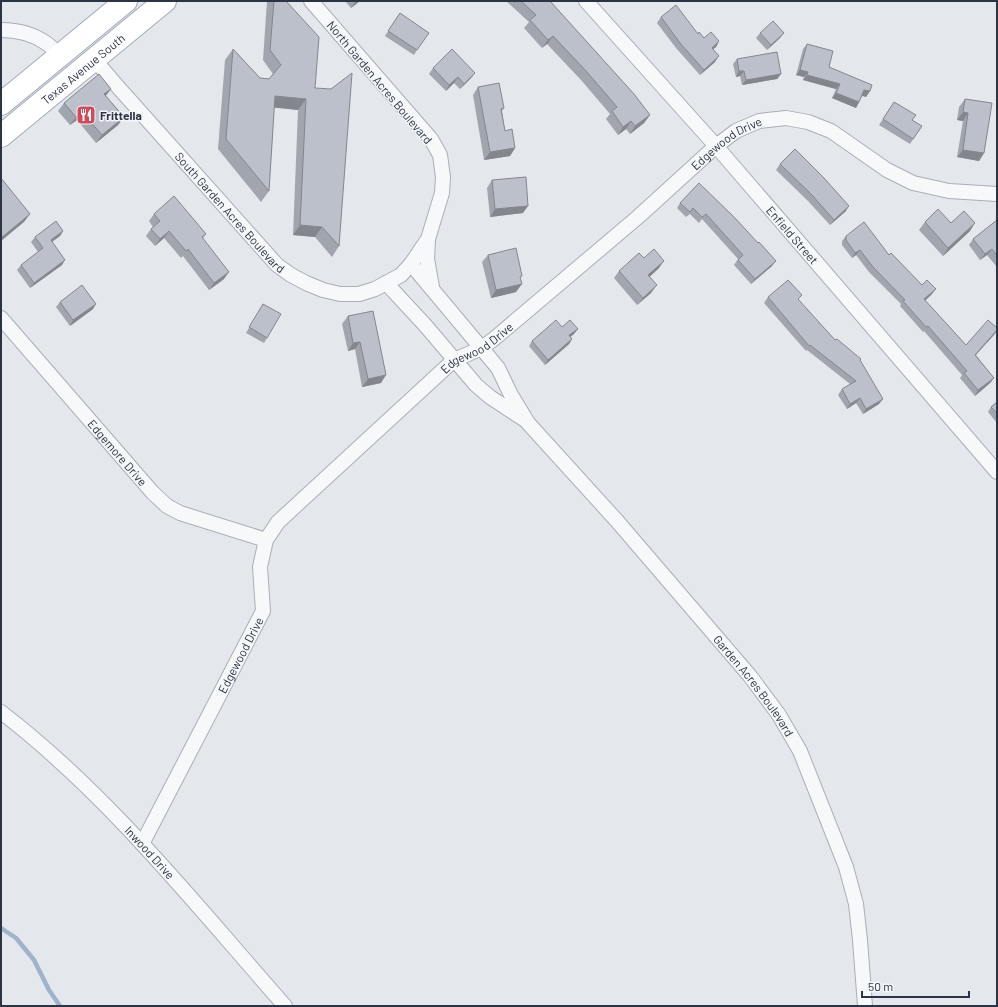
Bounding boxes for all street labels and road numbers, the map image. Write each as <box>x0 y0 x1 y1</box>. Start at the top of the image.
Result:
street label: North Garden Acres Boulevard <box>324 18 436 146</box>
street label: Texas Avenue South <box>38 30 127 107</box>
street label: Edgewood Drive <box>688 114 764 173</box>
street label: South Garden Acres Boulevard <box>172 149 288 275</box>
street label: Enfield Street <box>764 203 821 267</box>
street label: Edgewood Drive <box>437 319 515 376</box>
street label: Edgemore Drive <box>85 416 150 488</box>
street label: Edgewood Drive <box>215 615 266 695</box>
street label: Garden Acres Boulevard <box>711 632 797 739</box>
street label: Inwood Drive <box>122 823 178 882</box>

